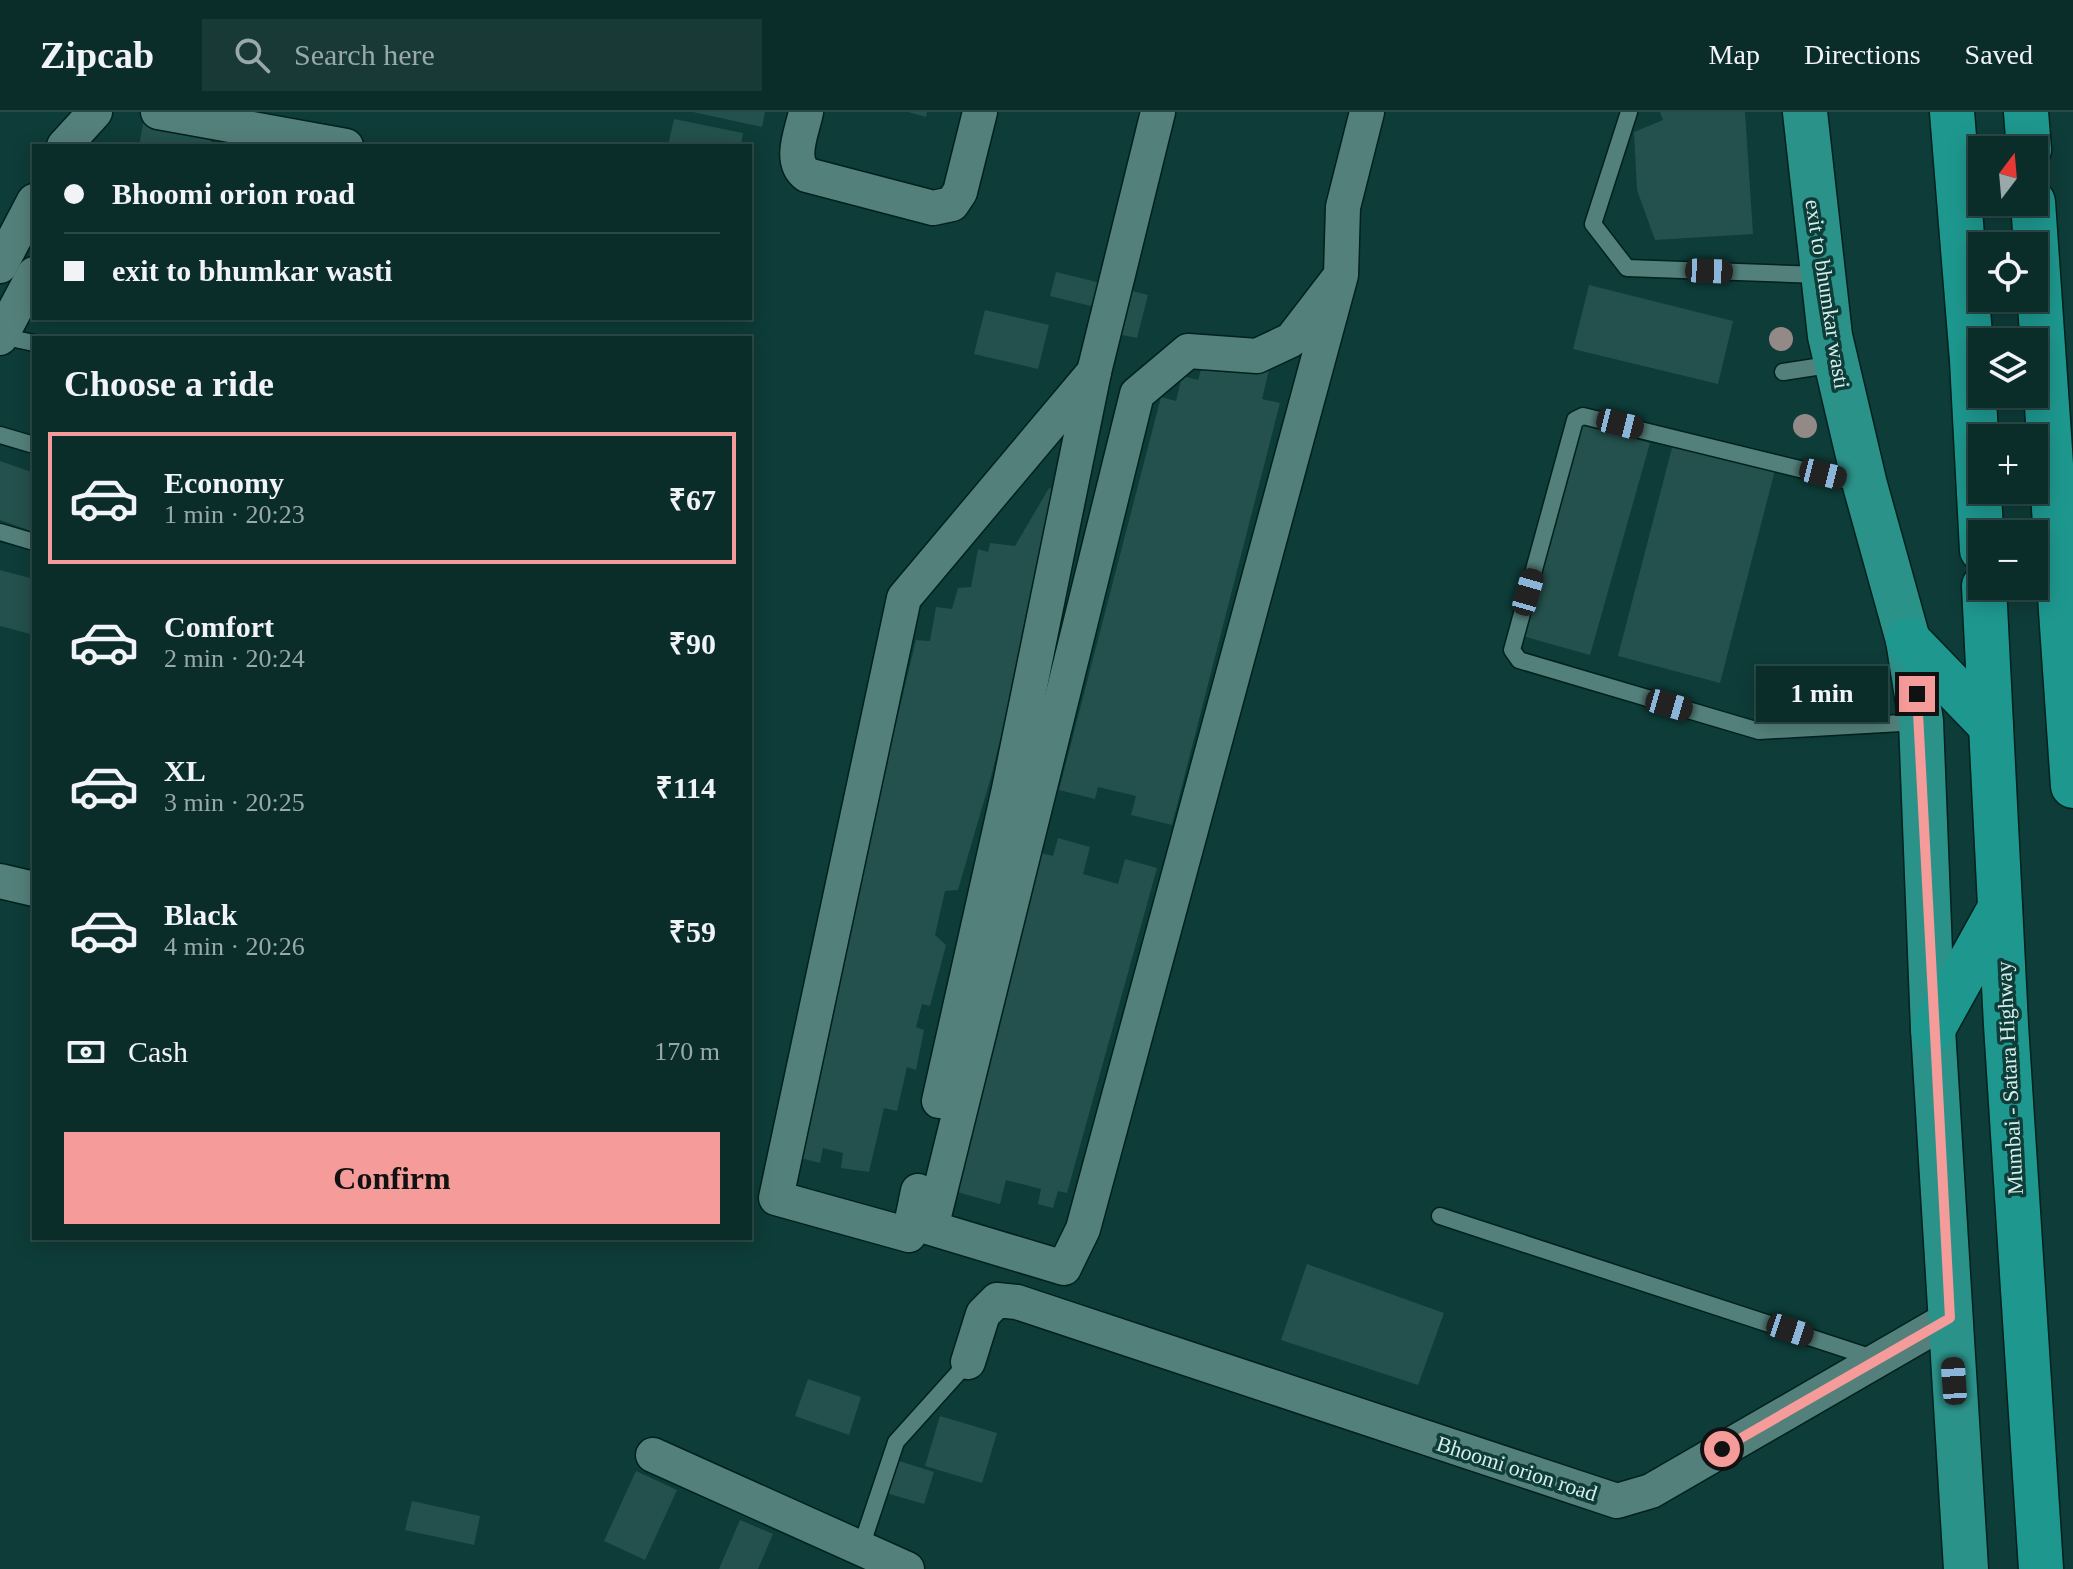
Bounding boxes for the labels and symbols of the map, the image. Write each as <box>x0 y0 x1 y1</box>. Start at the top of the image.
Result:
north arrow <box>1968 136 2048 216</box>
street label: exit to bhumkar wasti <box>1800 198 1855 390</box>
car <box>1685 258 1733 284</box>
car <box>1594 407 1646 441</box>
car <box>1797 457 1849 491</box>
car <box>1510 566 1546 618</box>
callout: 1 min <box>1757 666 1889 722</box>
route end <box>1899 676 1935 712</box>
car <box>1643 687 1695 723</box>
street label: Mumbai - Satara Highway <box>1991 960 2028 1195</box>
car <box>1763 1311 1817 1349</box>
car <box>1940 1356 1968 1406</box>
street label: Bhoomi orion road <box>1433 1431 1600 1506</box>
route start <box>1704 1431 1740 1467</box>

